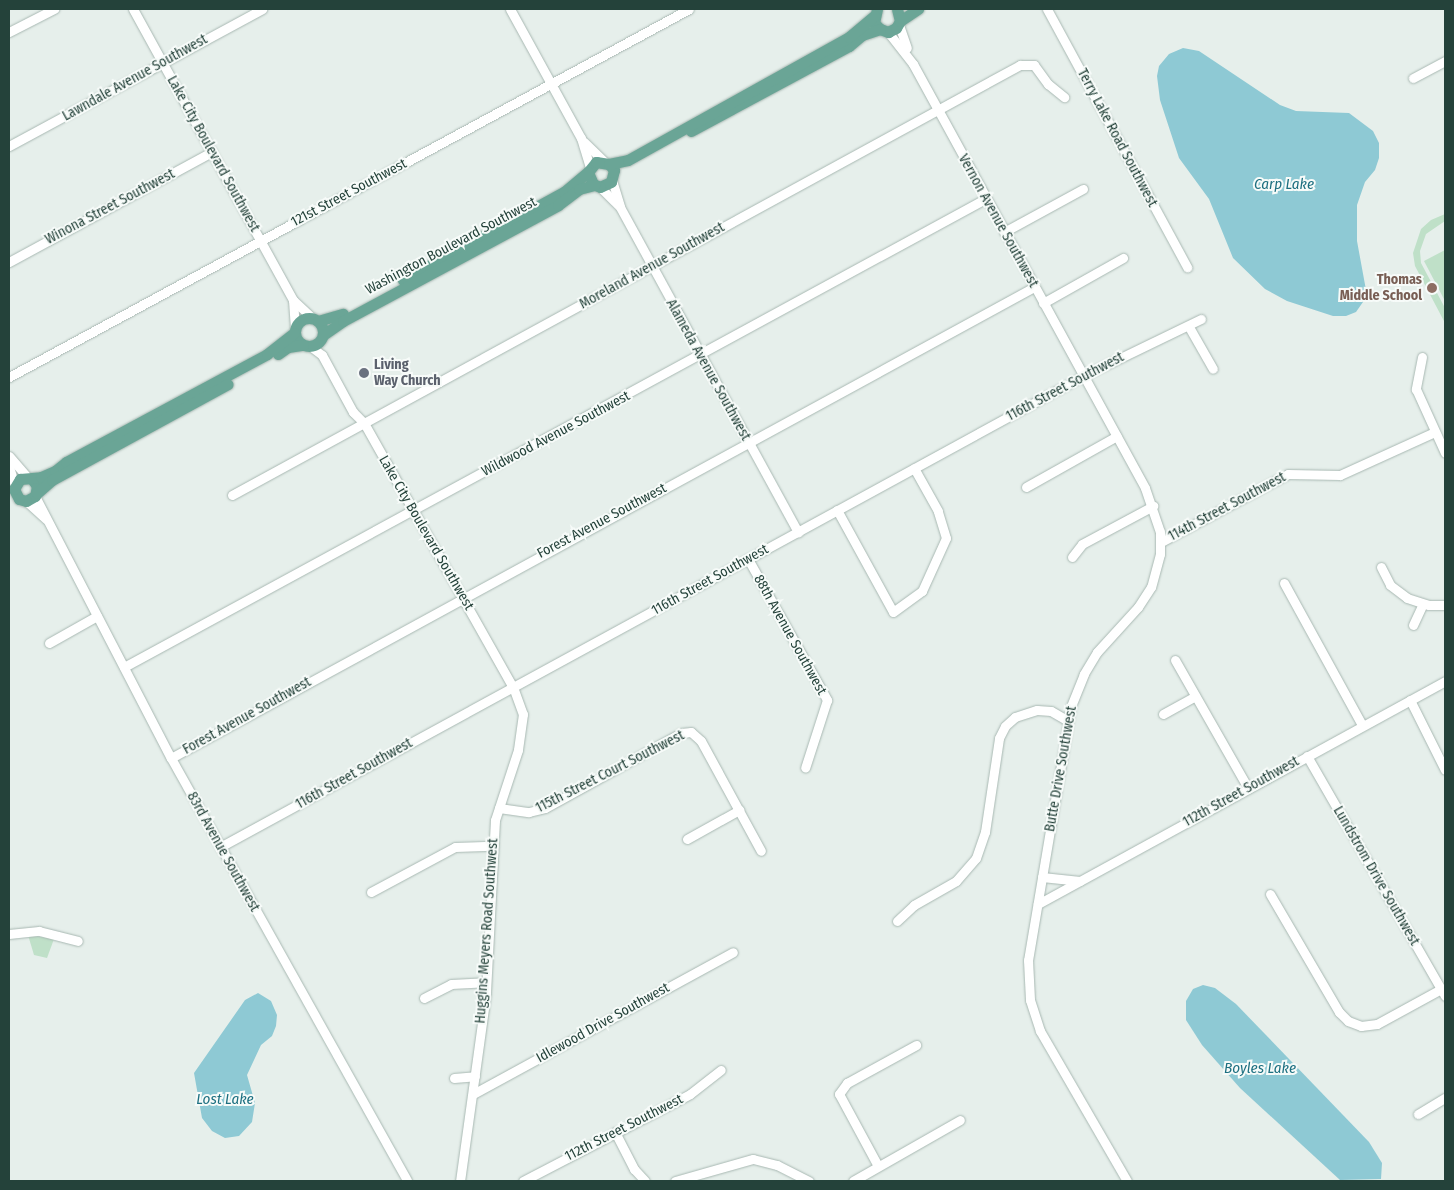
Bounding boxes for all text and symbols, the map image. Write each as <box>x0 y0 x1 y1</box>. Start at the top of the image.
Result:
street label: Lawndale Avenue Southwest <box>60 31 210 125</box>
street label: Terry Lake Road Southwest <box>1073 66 1161 210</box>
street label: Lake City Boulevard Southwest <box>163 73 263 235</box>
street label: Vernon Avenue Southwest <box>954 152 1042 290</box>
street label: 121st Street Southwest <box>288 155 410 231</box>
street label: Winona Street Southwest <box>42 166 178 248</box>
water label: Carp Lake <box>1254 176 1314 194</box>
street label: Washington Boulevard Southwest <box>363 194 539 298</box>
street label: Moreland Avenue Southwest <box>577 219 727 313</box>
place label: Thomas Middle School <box>1340 272 1422 304</box>
marker: Thomas Middle School <box>1426 282 1438 294</box>
street label: Alameda Avenue Southwest <box>662 296 754 444</box>
street label: 116th Street Southwest <box>1003 349 1127 425</box>
place label: Living Way Church <box>374 357 441 390</box>
marker: Living Way Church <box>358 367 370 379</box>
street label: Wildwood Avenue Southwest <box>479 388 633 480</box>
street label: Lake City Boulevard Southwest <box>375 453 477 613</box>
street label: 114th Street Southwest <box>1165 469 1289 545</box>
street label: Forest Avenue Southwest <box>535 480 669 562</box>
street label: 116th Street Southwest <box>649 541 771 619</box>
street label: 88th Avenue Southwest <box>750 572 830 698</box>
street label: Forest Avenue Southwest <box>180 674 314 758</box>
street label: Butte Drive Southwest <box>1042 705 1080 833</box>
street label: 115th Street Court Southwest <box>533 727 687 817</box>
street label: 116th Street Southwest <box>293 735 415 813</box>
street label: 112th Street Southwest <box>1180 753 1302 831</box>
street label: 83rd Avenue Southwest <box>183 789 263 915</box>
street label: Lundstrom Drive Southwest <box>1329 803 1423 949</box>
street label: Huggins Meyers Road Southwest <box>472 838 502 1024</box>
street label: Idlewood Drive Southwest <box>534 979 672 1067</box>
water label: Boyles Lake <box>1224 1060 1296 1078</box>
water label: Lost Lake <box>196 1091 254 1109</box>
street label: 112th Street Southwest <box>562 1091 686 1165</box>

